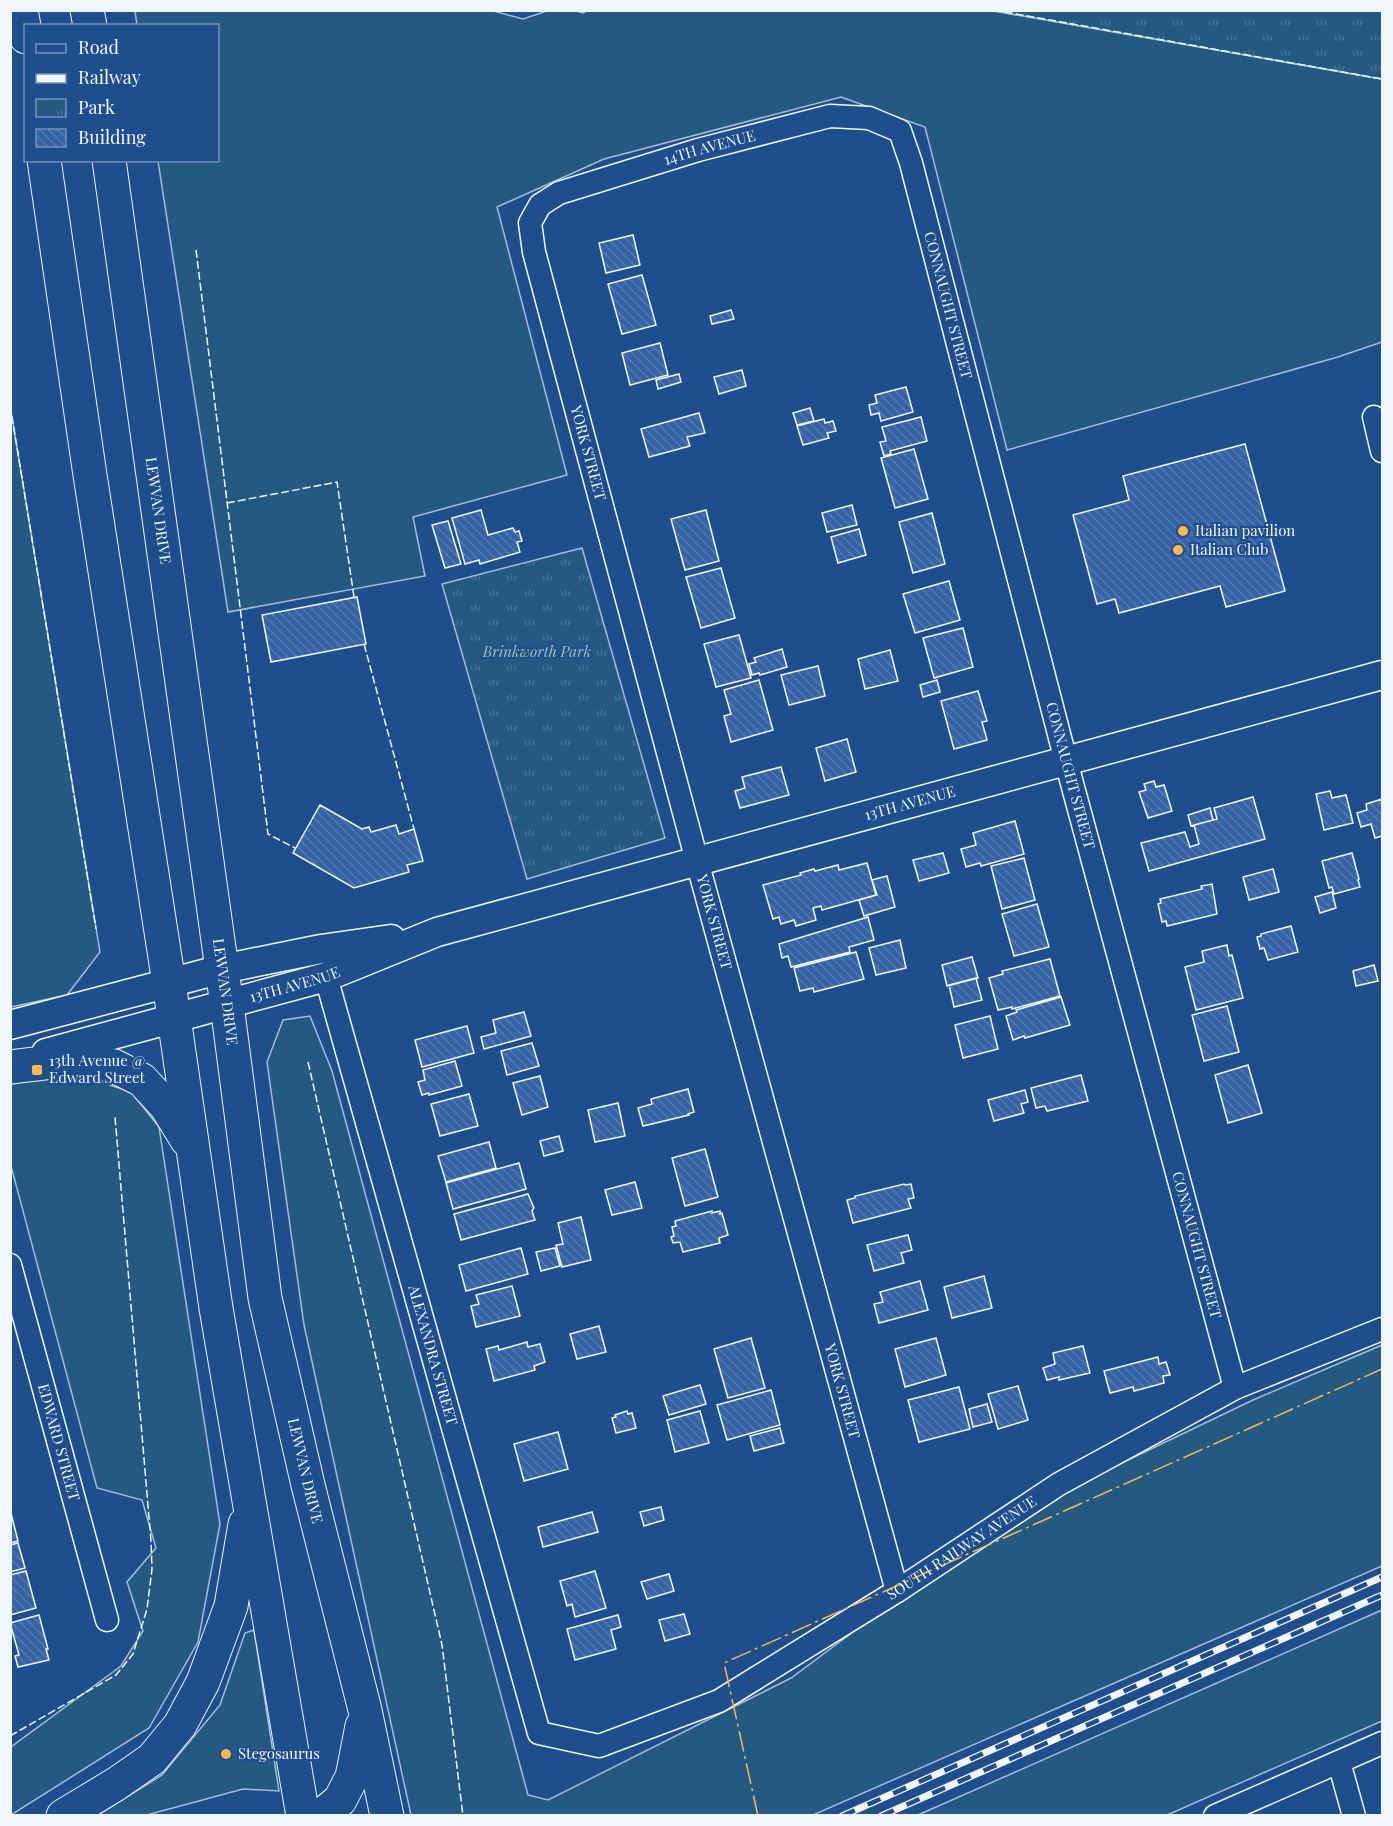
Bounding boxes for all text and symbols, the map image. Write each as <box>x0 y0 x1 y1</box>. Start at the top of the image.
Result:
legend <box>24 24 219 162</box>
text: Road <box>78 35 119 59</box>
text: Railway <box>78 65 141 89</box>
text: Park <box>78 95 115 119</box>
text: Building <box>78 125 146 149</box>
street label: 14TH AVENUE <box>661 125 757 169</box>
street label: CONNAUGHT STREET <box>920 229 978 381</box>
street label: YORK STREET <box>566 402 611 502</box>
street label: LEWVAN DRIVE <box>142 456 176 565</box>
place label: Italian pavilion <box>1195 520 1295 540</box>
marker: Italian pavilion <box>1176 524 1190 538</box>
place label: Italian Club <box>1190 539 1268 559</box>
marker: Italian Club <box>1171 543 1185 557</box>
park label: Brinkworth Park <box>482 641 591 661</box>
street label: CONNAUGHT STREET <box>1042 700 1100 851</box>
street label: 13TH AVENUE <box>862 781 957 824</box>
street label: YORK STREET <box>692 871 737 971</box>
street label: LEWVAN DRIVE <box>209 937 243 1046</box>
street label: 13TH AVENUE <box>247 961 343 1006</box>
place label: 13th Avenue @ Edward Street <box>49 1050 146 1087</box>
marker: 13th Avenue @ Edward Street <box>30 1063 44 1077</box>
street label: CONNAUGHT STREET <box>1168 1169 1227 1320</box>
street label: ALEXANDRA STREET <box>404 1282 463 1427</box>
street label: YORK STREET <box>820 1340 865 1440</box>
street label: EDWARD STREET <box>34 1381 85 1503</box>
street label: LEWVAN DRIVE <box>284 1416 328 1525</box>
street label: SOUTH RAILWAY AVENUE <box>883 1491 1040 1604</box>
place label: Stegosaurus <box>238 1743 320 1763</box>
marker: Stegosaurus <box>219 1747 233 1761</box>

